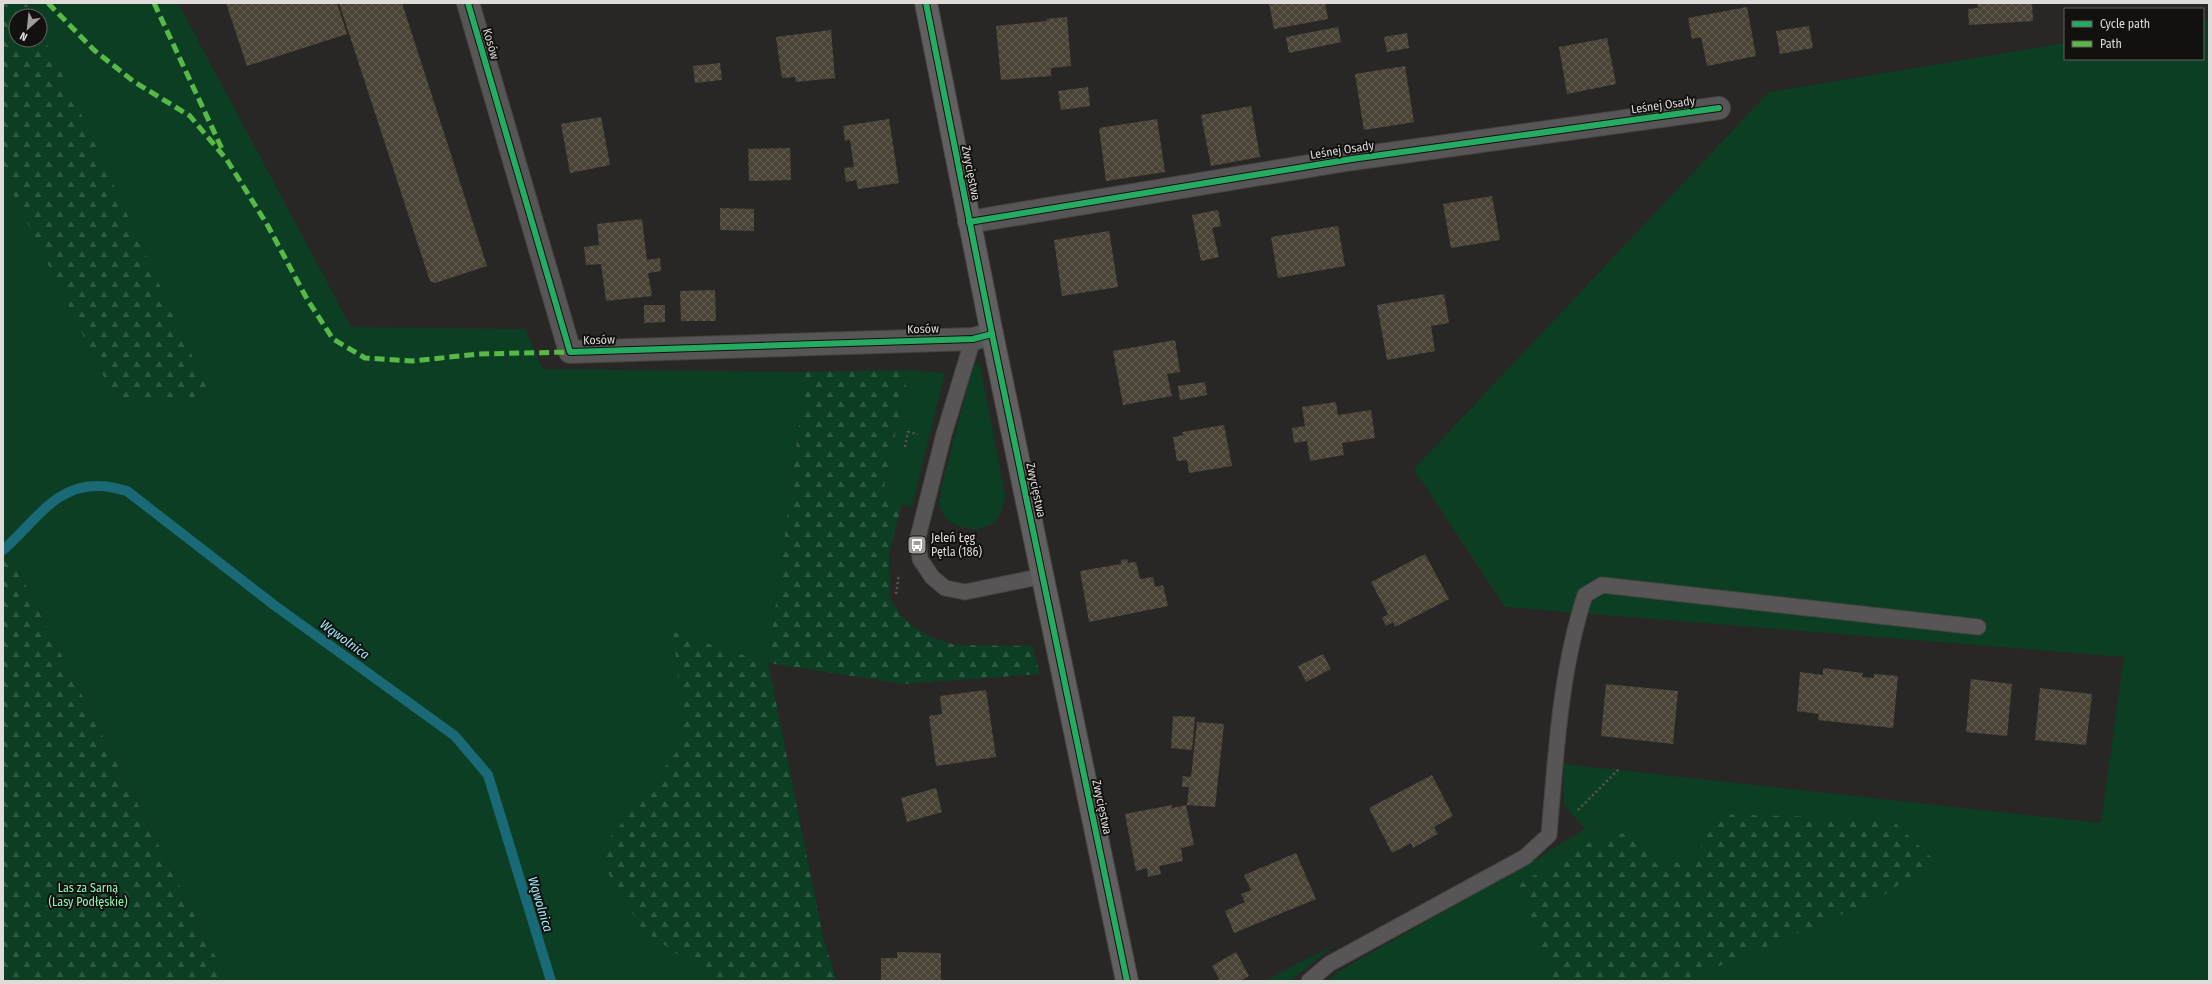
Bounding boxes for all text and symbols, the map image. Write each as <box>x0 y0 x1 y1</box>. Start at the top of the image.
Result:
north arrow <box>8 8 48 48</box>
legend <box>2064 8 2204 60</box>
text: Cycle path <box>2100 17 2150 31</box>
street label: Kosów <box>480 27 502 61</box>
text: N <box>18 29 30 44</box>
text: Path <box>2100 37 2122 51</box>
street label: Leśnej Osady <box>1630 93 1697 116</box>
street label: Leśnej Osady <box>1309 138 1376 162</box>
street label: Zwycięstwa <box>959 144 983 202</box>
street label: Kosów <box>907 321 939 337</box>
street label: Kosów <box>583 332 615 348</box>
street label: Zwycięstwa <box>1023 461 1049 519</box>
place label: Jeleń Łęg Pętla (186) <box>931 531 982 559</box>
bus stop icon: Jeleń Łęg Pętla (186) <box>906 534 928 556</box>
water label: Wąwolnica <box>317 617 372 662</box>
street label: Zwycięstwa <box>1089 778 1115 836</box>
water label: Wąwolnica <box>525 875 556 934</box>
park label: Las za Sarną (Lasy Podłęskie) <box>49 881 128 909</box>

